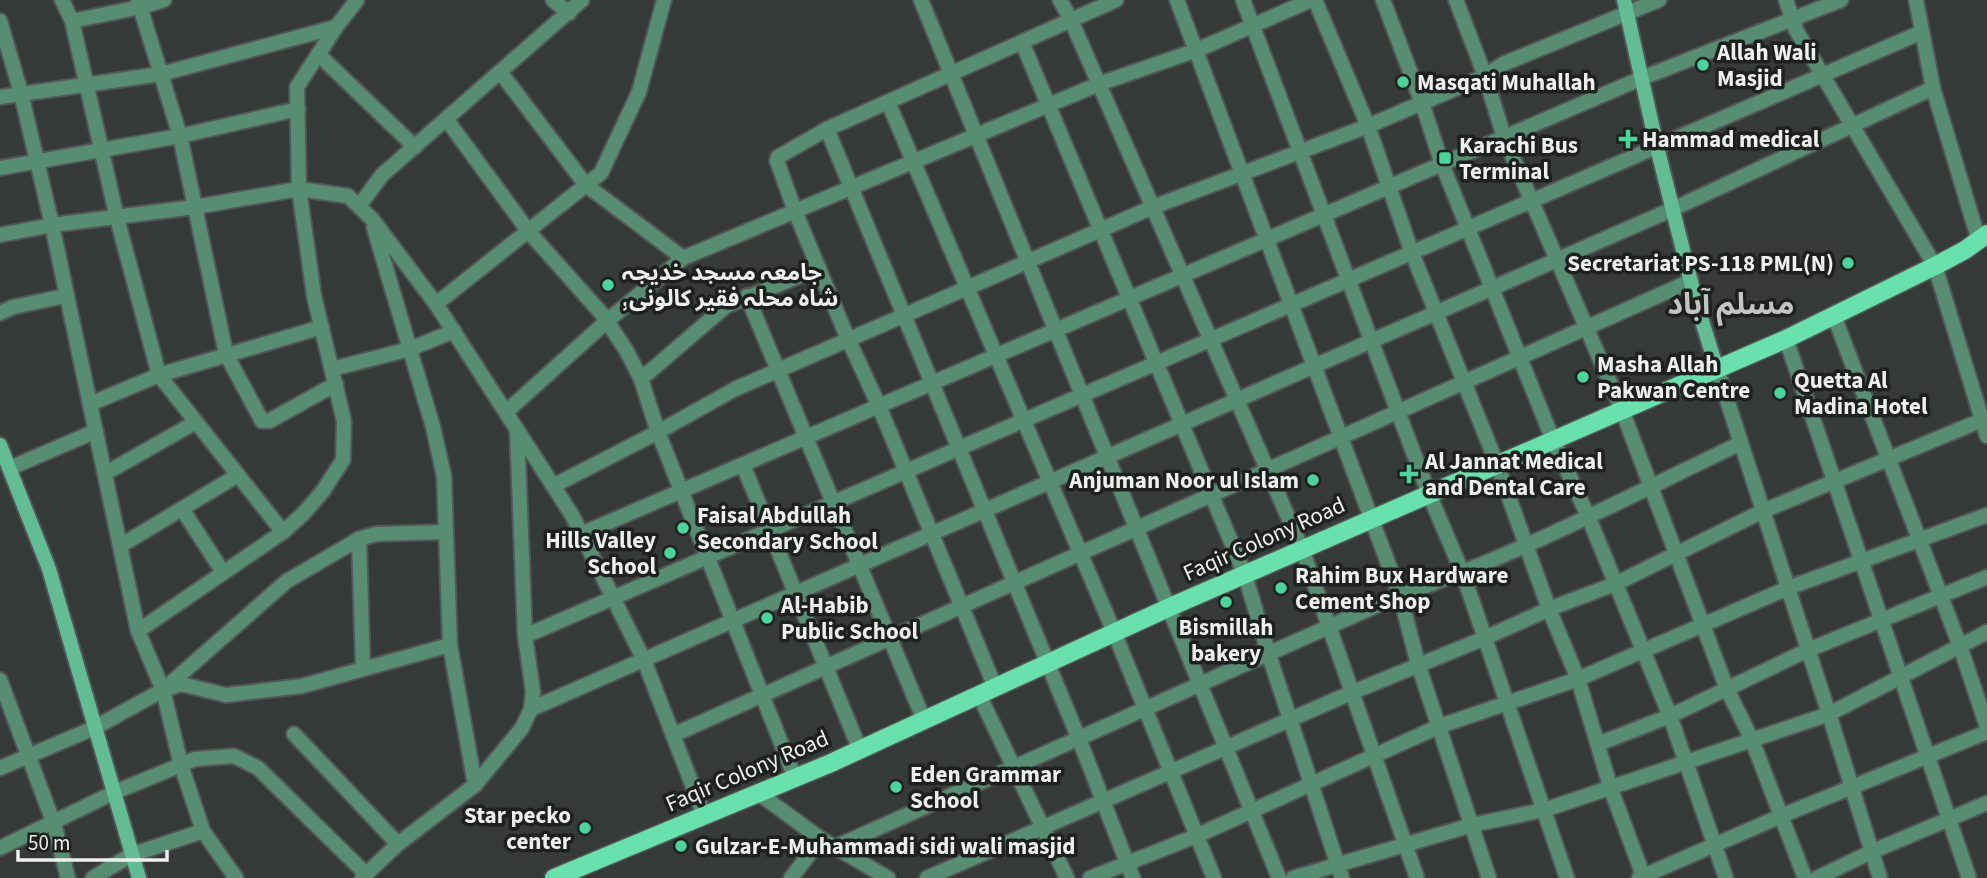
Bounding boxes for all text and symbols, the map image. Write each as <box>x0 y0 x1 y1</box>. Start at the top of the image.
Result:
place label: Allah Wali Masjid <box>1716 36 1817 95</box>
marker: Allah Wali Masjid <box>1695 57 1711 73</box>
place label: Masqati Muhallah <box>1417 66 1596 99</box>
marker: Masqati Muhallah <box>1395 74 1411 90</box>
place label: Hammad medical <box>1642 123 1820 156</box>
place label: Karachi Bus Terminal <box>1459 129 1578 188</box>
marker: Hammad medical <box>1620 131 1636 147</box>
marker: Karachi Bus Terminal <box>1437 150 1453 166</box>
place label: Secretariat PS-118 PML(N) <box>1567 247 1834 280</box>
marker: Secretariat PS-118 PML(N) <box>1840 255 1856 271</box>
place label: جامعہ مسجد خدیجہ ,شاہ محلہ فقیر کالونی <box>622 256 838 315</box>
marker: جامعہ مسجد خدیجہ ,شاہ محلہ فقیر کالونی <box>600 277 616 293</box>
district label: مسلم آباد <box>1668 283 1794 327</box>
place label: Masha Allah Pakwan Centre <box>1597 348 1750 407</box>
place label: Quetta Al Madina Hotel <box>1794 364 1928 423</box>
marker: Masha Allah Pakwan Centre <box>1575 369 1591 385</box>
marker: Quetta Al Madina Hotel <box>1772 385 1788 401</box>
place label: Al Jannat Medical and Dental Care <box>1424 445 1603 504</box>
place label: Anjuman Noor ul Islam <box>1068 464 1299 497</box>
marker: Al Jannat Medical and Dental Care <box>1399 464 1419 484</box>
marker: Anjuman Noor ul Islam <box>1305 472 1321 488</box>
street label: Faqir Colony Road <box>1178 488 1350 590</box>
place label: Faisal Abdullah Secondary School <box>697 499 878 558</box>
marker: Faisal Abdullah Secondary School <box>675 520 691 536</box>
place label: Hills Valley School <box>545 524 656 583</box>
marker: Hills Valley School <box>662 545 678 561</box>
place label: Rahim Bux Hardware Cement Shop <box>1295 559 1509 618</box>
marker: Rahim Bux Hardware Cement Shop <box>1273 580 1289 596</box>
place label: Al-Habib Public School <box>780 589 918 648</box>
marker: Bismillah bakery <box>1218 594 1234 610</box>
marker: Al-Habib Public School <box>759 610 775 626</box>
place label: Bismillah bakery <box>1179 611 1273 670</box>
street label: Faqir Colony Road <box>660 722 834 820</box>
place label: Eden Grammar School <box>910 758 1062 817</box>
marker: Eden Grammar School <box>888 779 904 795</box>
place label: Star pecko center <box>464 799 572 858</box>
scale bar <box>18 818 166 862</box>
marker: Star pecko center <box>577 820 593 836</box>
text: 50 m <box>28 828 70 858</box>
place label: Gulzar-E-Muhammadi sidi wali masjid <box>695 830 1075 863</box>
marker: Gulzar-E-Muhammadi sidi wali masjid <box>673 838 689 854</box>

